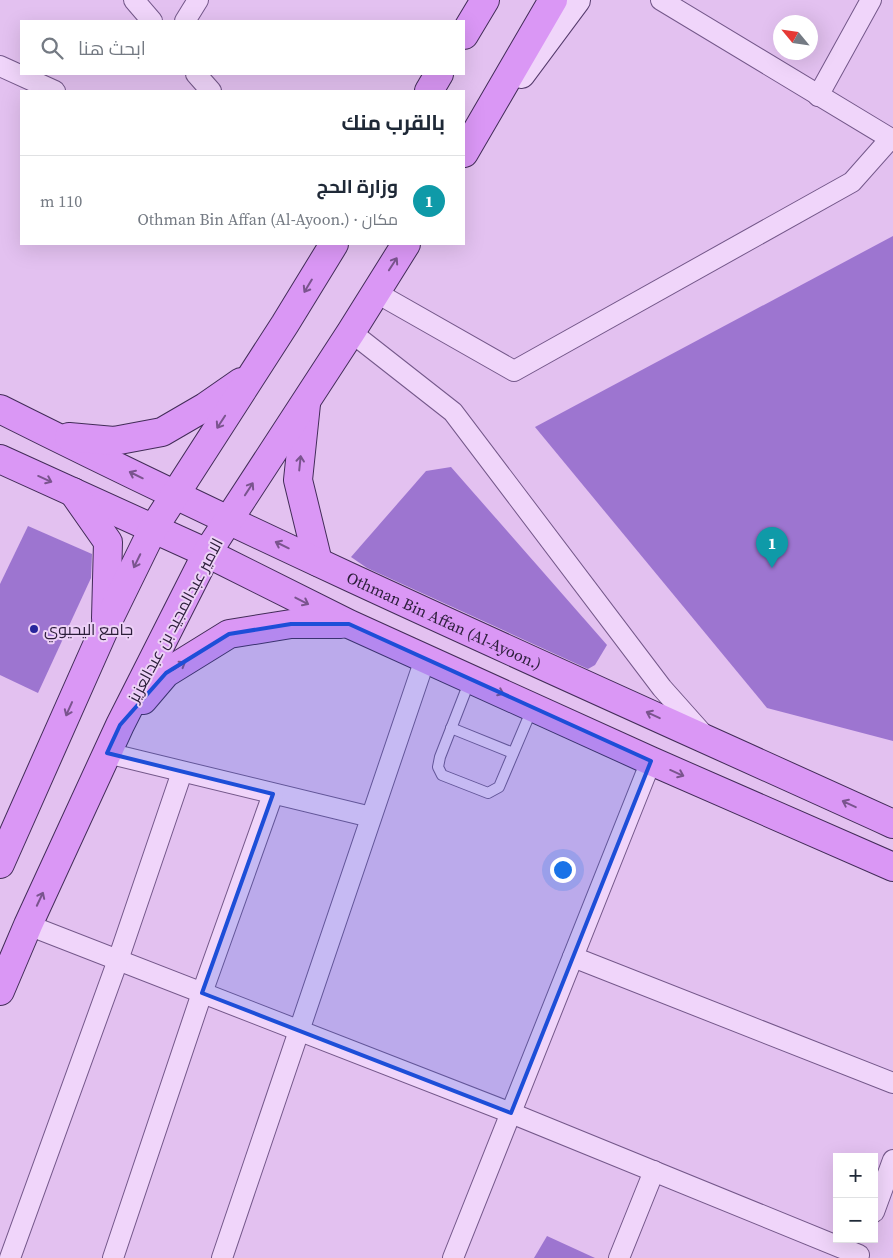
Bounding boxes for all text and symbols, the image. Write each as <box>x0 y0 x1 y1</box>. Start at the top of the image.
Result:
north arrow <box>773 15 818 60</box>
search box <box>20 20 465 75</box>
icon: search <box>38 34 66 62</box>
text: ابحث هنا <box>78 35 146 61</box>
text: بالقرب منك <box>341 108 445 137</box>
text: وزارة الحج <box>316 173 398 199</box>
text: 110 m <box>40 190 82 212</box>
text: 1 <box>425 190 433 212</box>
text: مكان · Othman Bin Affan (Al-Ayoon.) <box>137 208 398 230</box>
one-way arrow <box>387 257 398 271</box>
one-way arrow <box>303 278 313 292</box>
one-way arrow <box>216 415 226 429</box>
one-way arrow <box>295 455 305 471</box>
one-way arrow <box>129 470 144 480</box>
one-way arrow <box>37 474 52 484</box>
one-way arrow <box>244 483 254 497</box>
pin: 1 <box>756 527 788 568</box>
street label: الامير عبدالمجيد بن عبدالعزيز <box>122 534 228 707</box>
one-way arrow <box>275 540 290 550</box>
one-way arrow <box>132 554 142 569</box>
street label: Othman Bin Affan (Al-Ayoon.) <box>343 566 545 675</box>
one-way arrow <box>294 597 309 606</box>
place label: جامع اليحيوي <box>44 618 133 643</box>
marker: جامع اليحيوي <box>28 623 40 635</box>
one-way arrow <box>172 660 186 671</box>
one-way arrow <box>489 687 504 697</box>
one-way arrow <box>63 701 73 716</box>
one-way arrow <box>646 709 661 719</box>
one-way arrow <box>669 768 684 778</box>
one-way arrow <box>842 798 857 808</box>
your location <box>550 857 576 883</box>
one-way arrow <box>36 892 46 907</box>
map controls <box>833 1153 878 1243</box>
button: + <box>833 1153 878 1198</box>
button: − <box>833 1198 878 1243</box>

